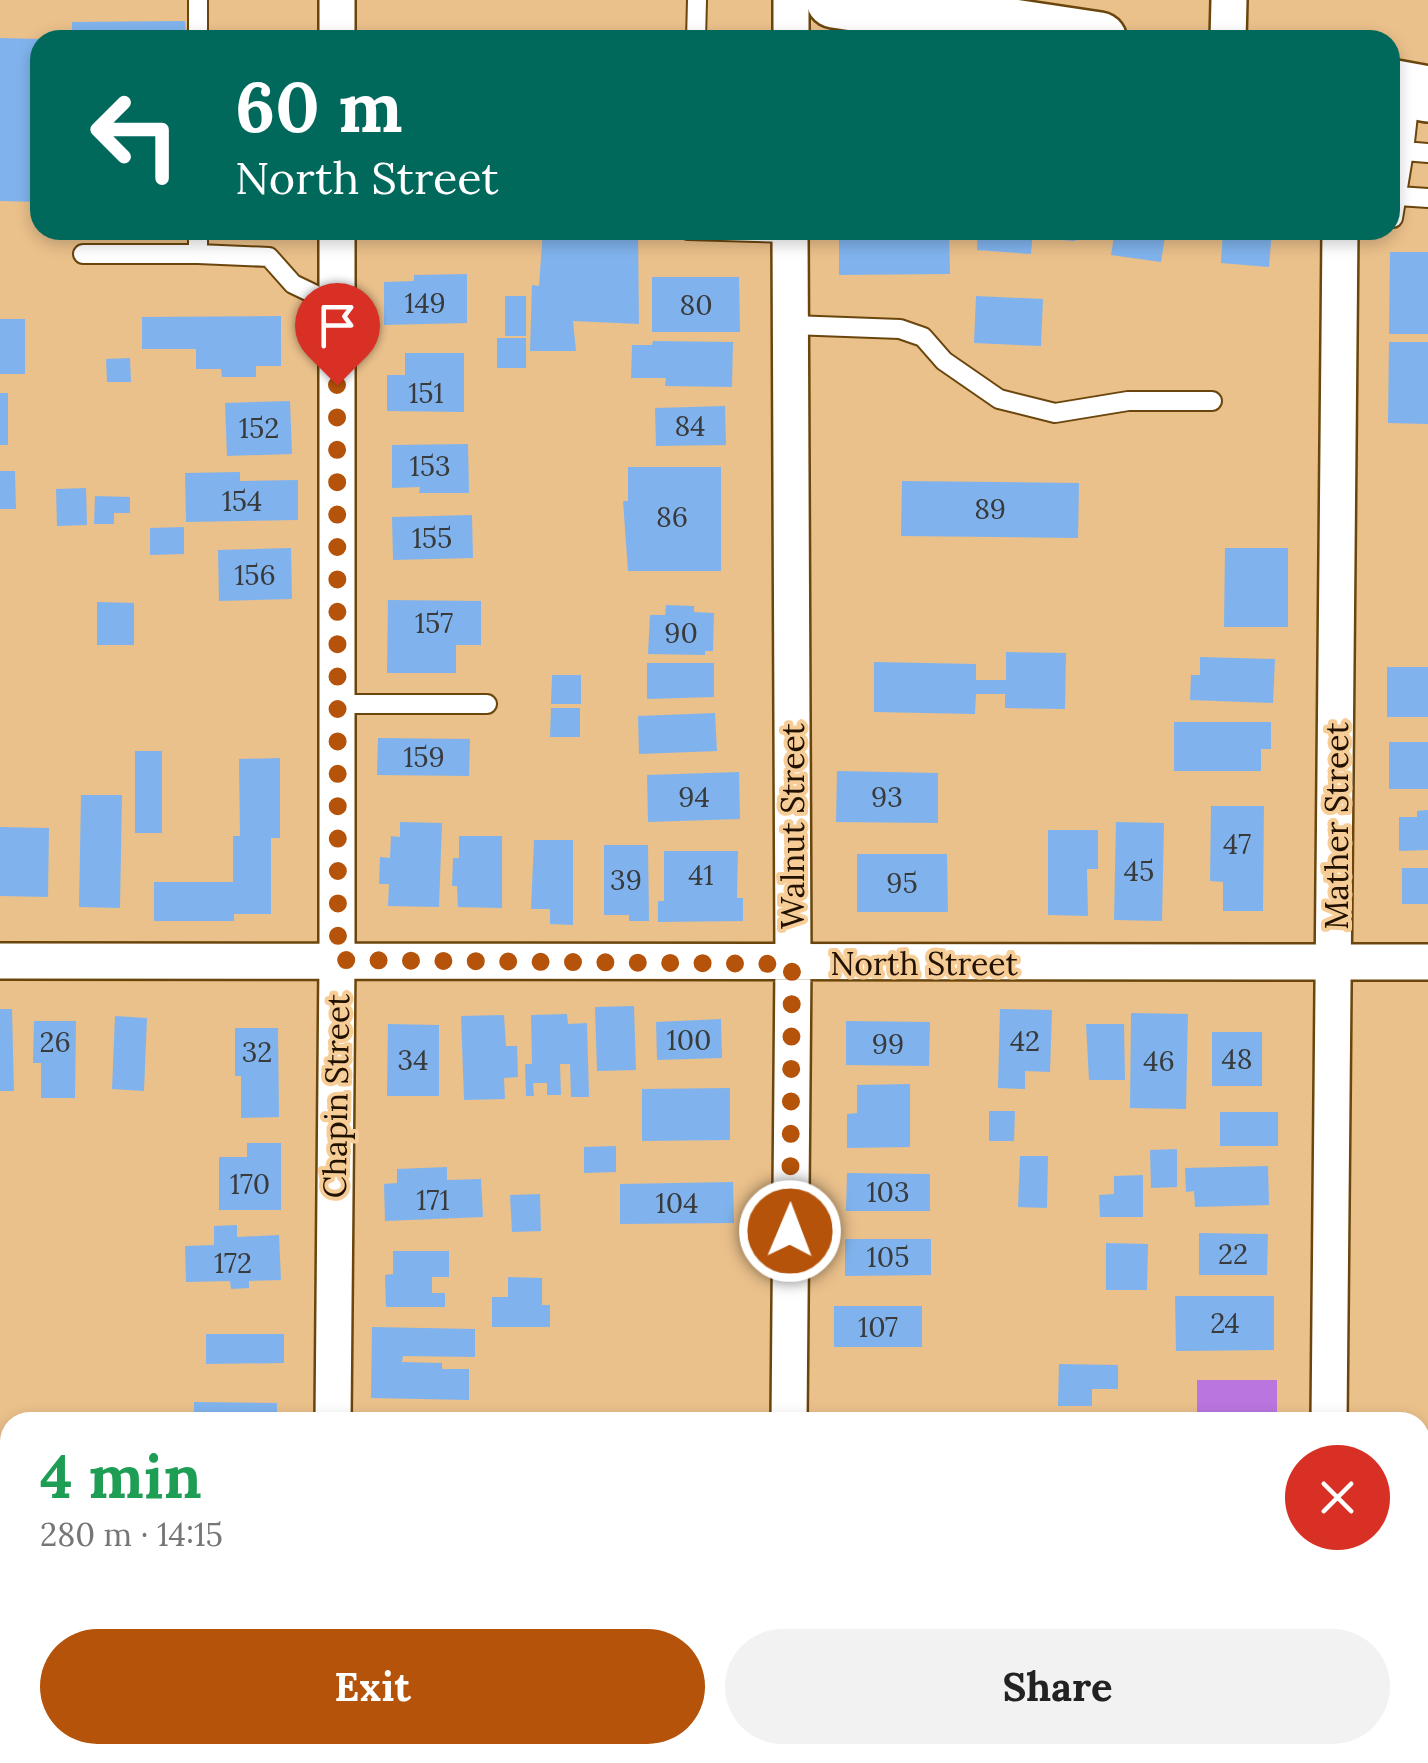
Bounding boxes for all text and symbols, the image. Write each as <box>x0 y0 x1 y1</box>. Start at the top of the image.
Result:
text: 60 m <box>235 62 403 151</box>
icon: left <box>70 70 200 200</box>
text: North Street <box>235 149 499 206</box>
pin <box>295 283 380 386</box>
house number: 149 <box>404 285 446 321</box>
house number: 80 <box>679 287 713 323</box>
icon: arrive <box>310 298 365 353</box>
house number: 151 <box>408 375 444 411</box>
house number: 84 <box>675 408 705 444</box>
house number: 152 <box>239 410 279 446</box>
house number: 153 <box>409 448 451 484</box>
house number: 154 <box>222 483 262 519</box>
house number: 89 <box>974 491 1006 527</box>
house number: 86 <box>656 499 688 535</box>
house number: 155 <box>412 520 452 556</box>
house number: 156 <box>234 557 276 593</box>
house number: 157 <box>415 605 453 641</box>
house number: 90 <box>664 615 698 651</box>
street label: Walnut Street <box>772 722 813 929</box>
street label: Mather Street <box>1316 722 1357 930</box>
house number: 159 <box>403 739 445 775</box>
house number: 94 <box>678 779 710 815</box>
house number: 93 <box>871 779 903 815</box>
house number: 47 <box>1223 826 1251 862</box>
house number: 45 <box>1124 853 1154 889</box>
house number: 41 <box>688 857 714 893</box>
house number: 39 <box>610 862 642 898</box>
house number: 95 <box>886 865 918 901</box>
street label: North Street <box>830 943 1018 984</box>
street label: Chapin Street <box>314 993 358 1199</box>
house number: 100 <box>667 1022 711 1058</box>
house number: 42 <box>1010 1023 1040 1059</box>
house number: 26 <box>39 1024 71 1060</box>
house number: 99 <box>872 1026 904 1062</box>
house number: 32 <box>242 1034 272 1070</box>
house number: 48 <box>1222 1041 1252 1077</box>
house number: 34 <box>398 1042 428 1078</box>
house number: 46 <box>1143 1043 1175 1079</box>
house number: 170 <box>230 1166 270 1202</box>
house number: 103 <box>866 1174 910 1210</box>
position arrow <box>738 1179 842 1283</box>
house number: 171 <box>416 1182 450 1218</box>
house number: 104 <box>656 1185 698 1221</box>
house number: 22 <box>1218 1236 1248 1272</box>
house number: 105 <box>867 1239 909 1275</box>
house number: 172 <box>214 1245 252 1281</box>
house number: 24 <box>1210 1305 1240 1341</box>
house number: 107 <box>858 1309 898 1345</box>
text: 4 min <box>40 1438 202 1514</box>
button: close <box>1285 1445 1390 1550</box>
text: 280 m · 14:15 <box>40 1514 223 1555</box>
button: Exit <box>40 1629 705 1744</box>
button: Share <box>725 1629 1390 1744</box>

